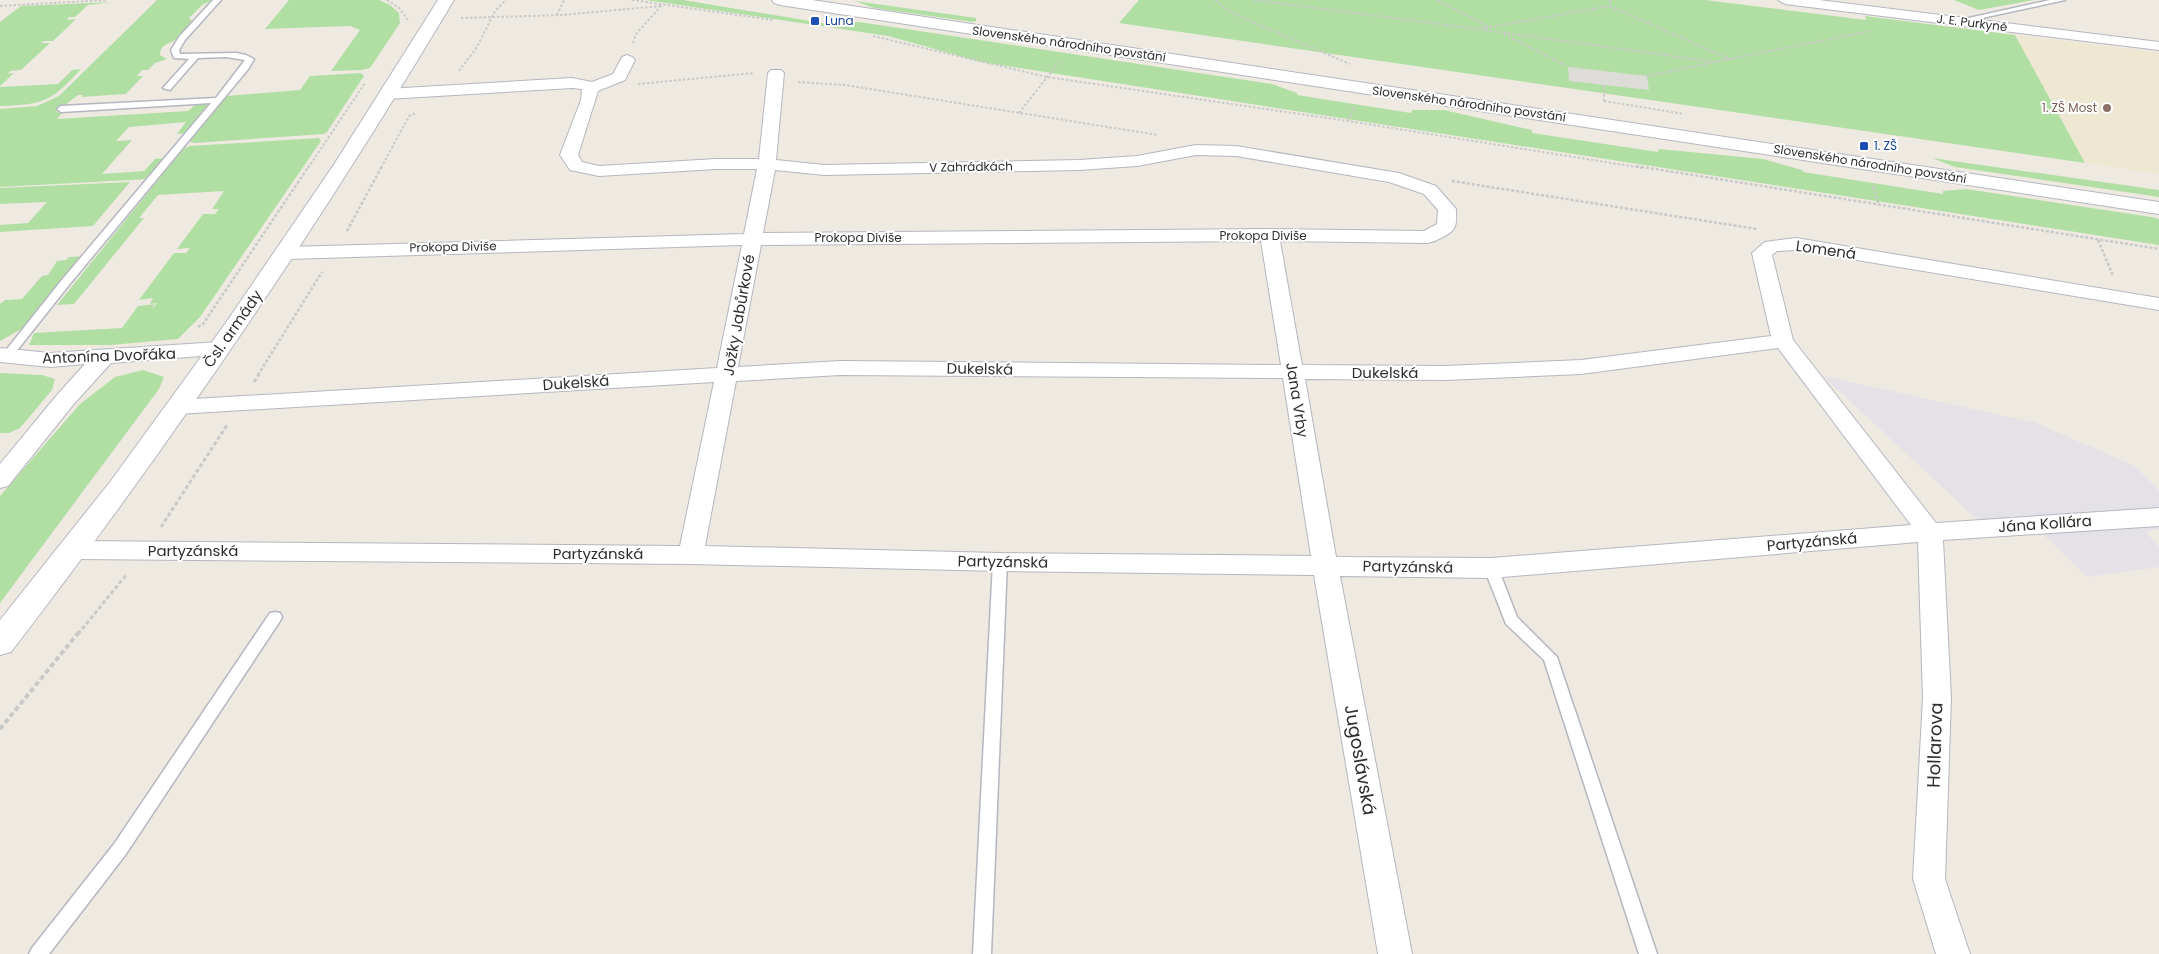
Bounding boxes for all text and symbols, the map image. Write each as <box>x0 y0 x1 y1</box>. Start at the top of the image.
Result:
street label: J. E. Purkyně <box>1936 10 2008 35</box>
place label: Luna <box>825 12 854 29</box>
marker: Luna <box>809 15 821 27</box>
street label: Slovenského národního povstání <box>971 22 1167 66</box>
street label: Slovenského národního povstání <box>1371 82 1567 126</box>
place label: 1. ZŠ Most <box>2042 99 2097 116</box>
marker: 1. ZŠ Most <box>2101 102 2113 114</box>
place label: 1. ZŠ <box>1874 137 1897 154</box>
street label: Slovenského národního povstání <box>1772 140 1968 187</box>
marker: 1. ZŠ <box>1858 140 1870 152</box>
street label: V Zahrádkách <box>929 157 1013 176</box>
street label: Prokopa Diviše <box>1219 227 1307 244</box>
street label: Prokopa Diviše <box>814 229 902 246</box>
street label: Lomená <box>1795 235 1858 264</box>
street label: Prokopa Diviše <box>409 237 497 256</box>
street label: Jožky Jabůrkové <box>717 253 760 377</box>
street label: Čsl. armády <box>198 285 267 372</box>
street label: Antonína Dvořáka <box>42 343 176 368</box>
street label: Dukelská <box>947 357 1013 380</box>
street label: Jana Vrby <box>1281 361 1314 440</box>
street label: Dukelská <box>1352 362 1418 383</box>
street label: Dukelská <box>542 370 610 395</box>
street label: Jána Kollára <box>1998 510 2092 537</box>
street label: Partyzánská <box>1766 527 1858 556</box>
street label: Partyzánská <box>148 540 238 561</box>
street label: Partyzánská <box>553 543 643 564</box>
street label: Partyzánská <box>958 550 1048 573</box>
street label: Partyzánská <box>1363 555 1453 578</box>
street label: Hollarova <box>1921 702 1948 788</box>
street label: Jugoslávská <box>1338 703 1382 817</box>

